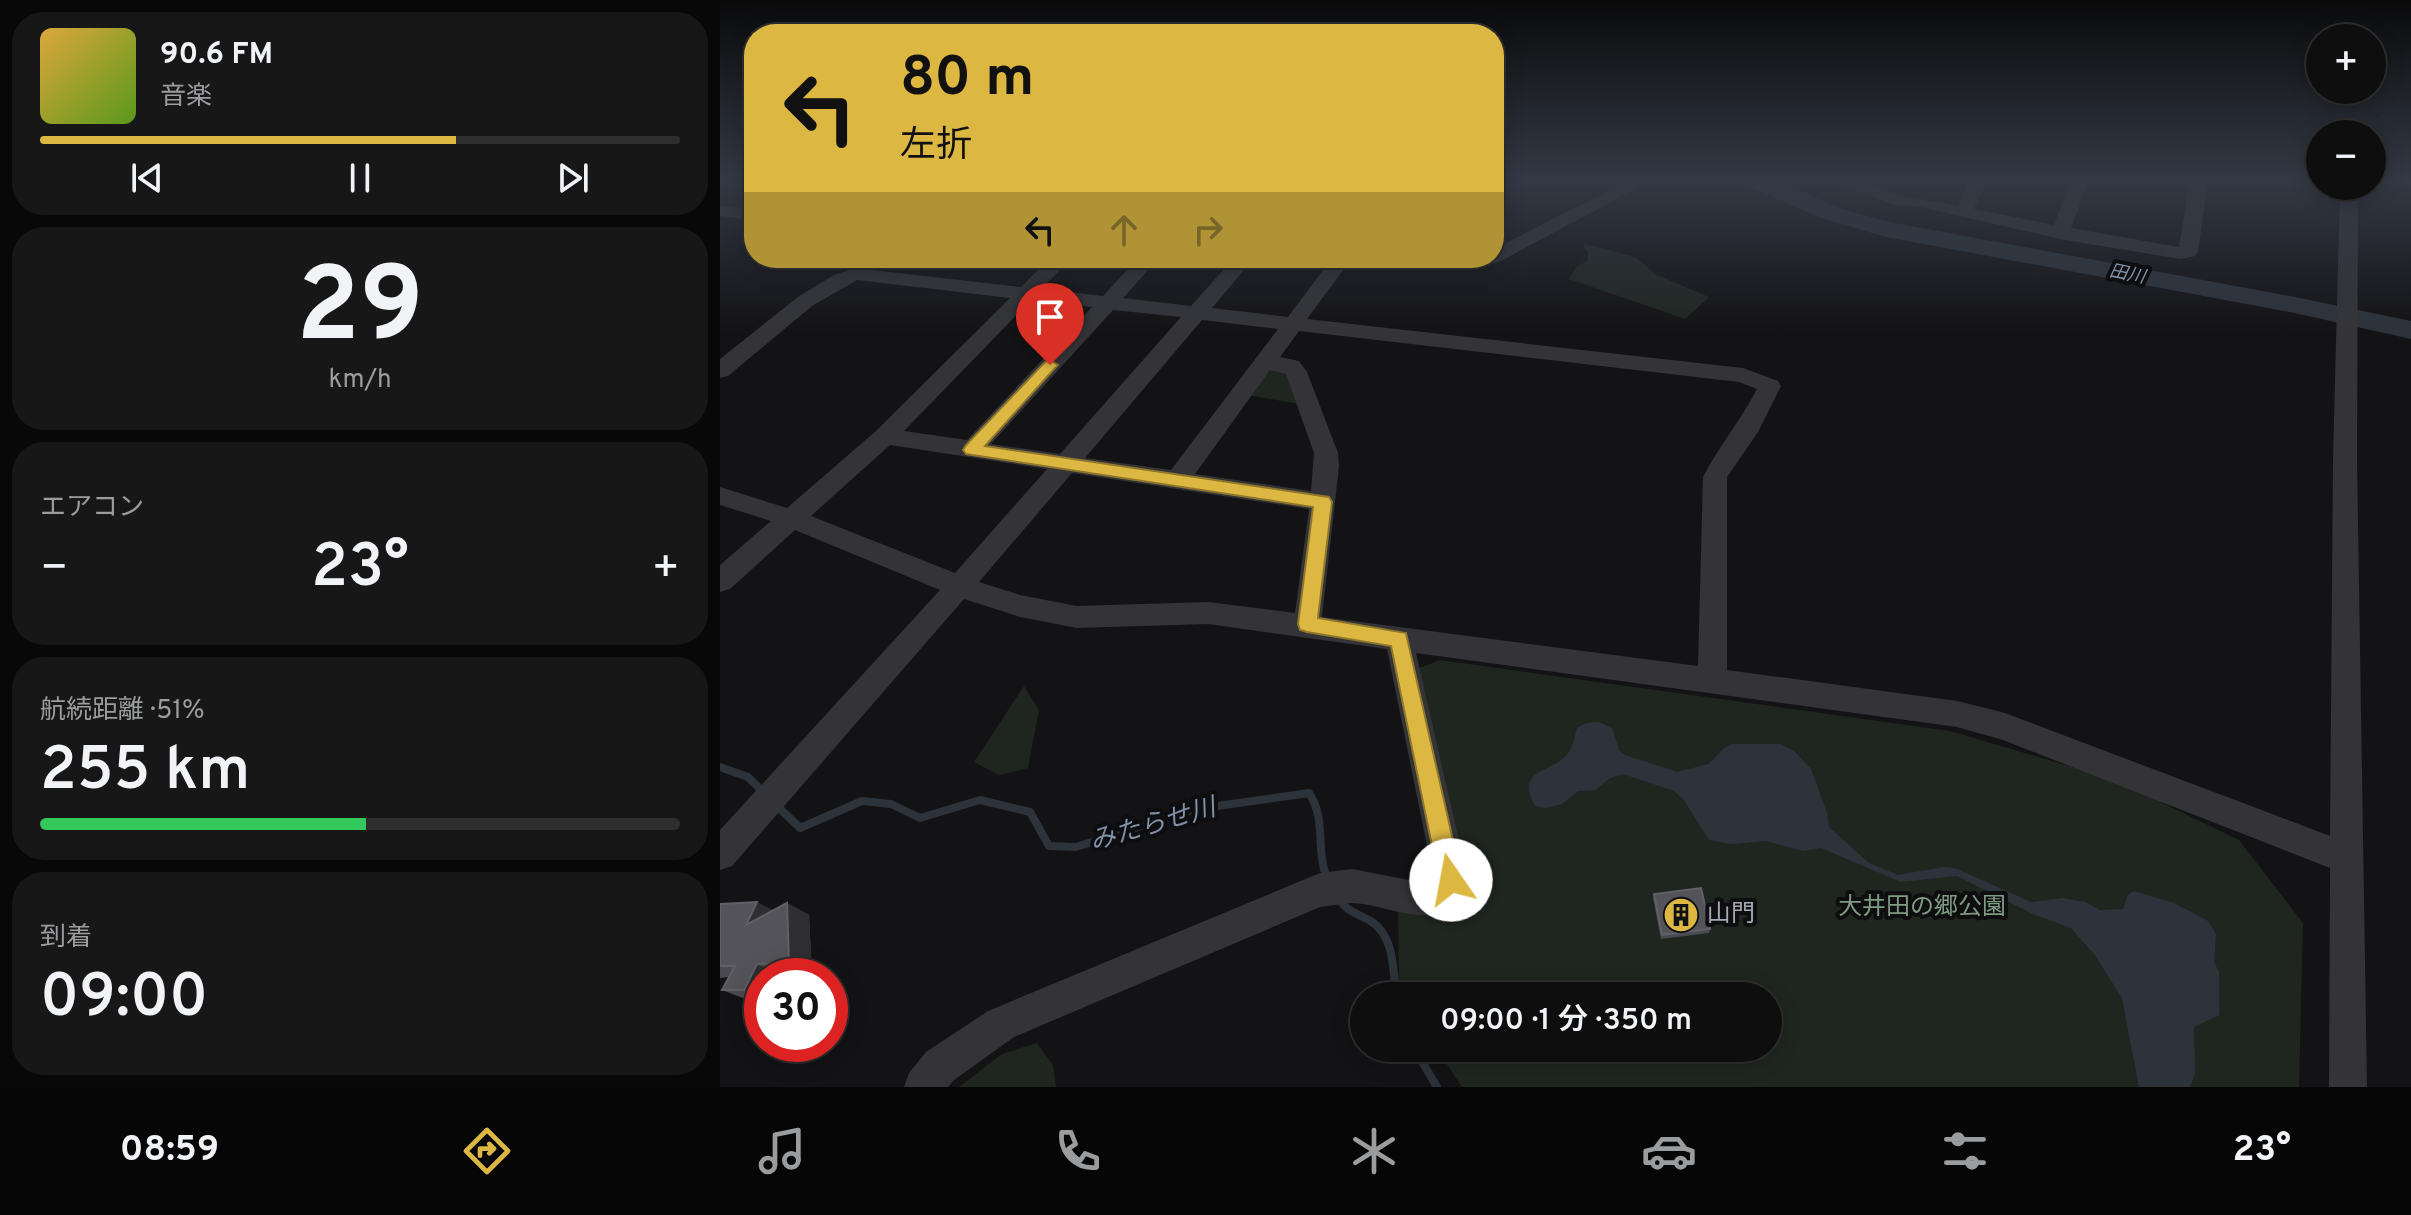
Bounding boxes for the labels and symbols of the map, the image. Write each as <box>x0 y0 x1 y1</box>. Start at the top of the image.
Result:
water label: 田川 <box>2107 260 2149 290</box>
pin <box>1016 283 1084 365</box>
water label: みたらせ川 <box>1086 791 1223 860</box>
position arrow <box>1409 838 1493 922</box>
park label: 大井田の郷公園 <box>1838 893 2006 923</box>
building icon: 山門 <box>1662 896 1700 934</box>
place label: 山門 <box>1707 900 1755 930</box>
speed limit sign: 30 <box>744 958 848 1062</box>

